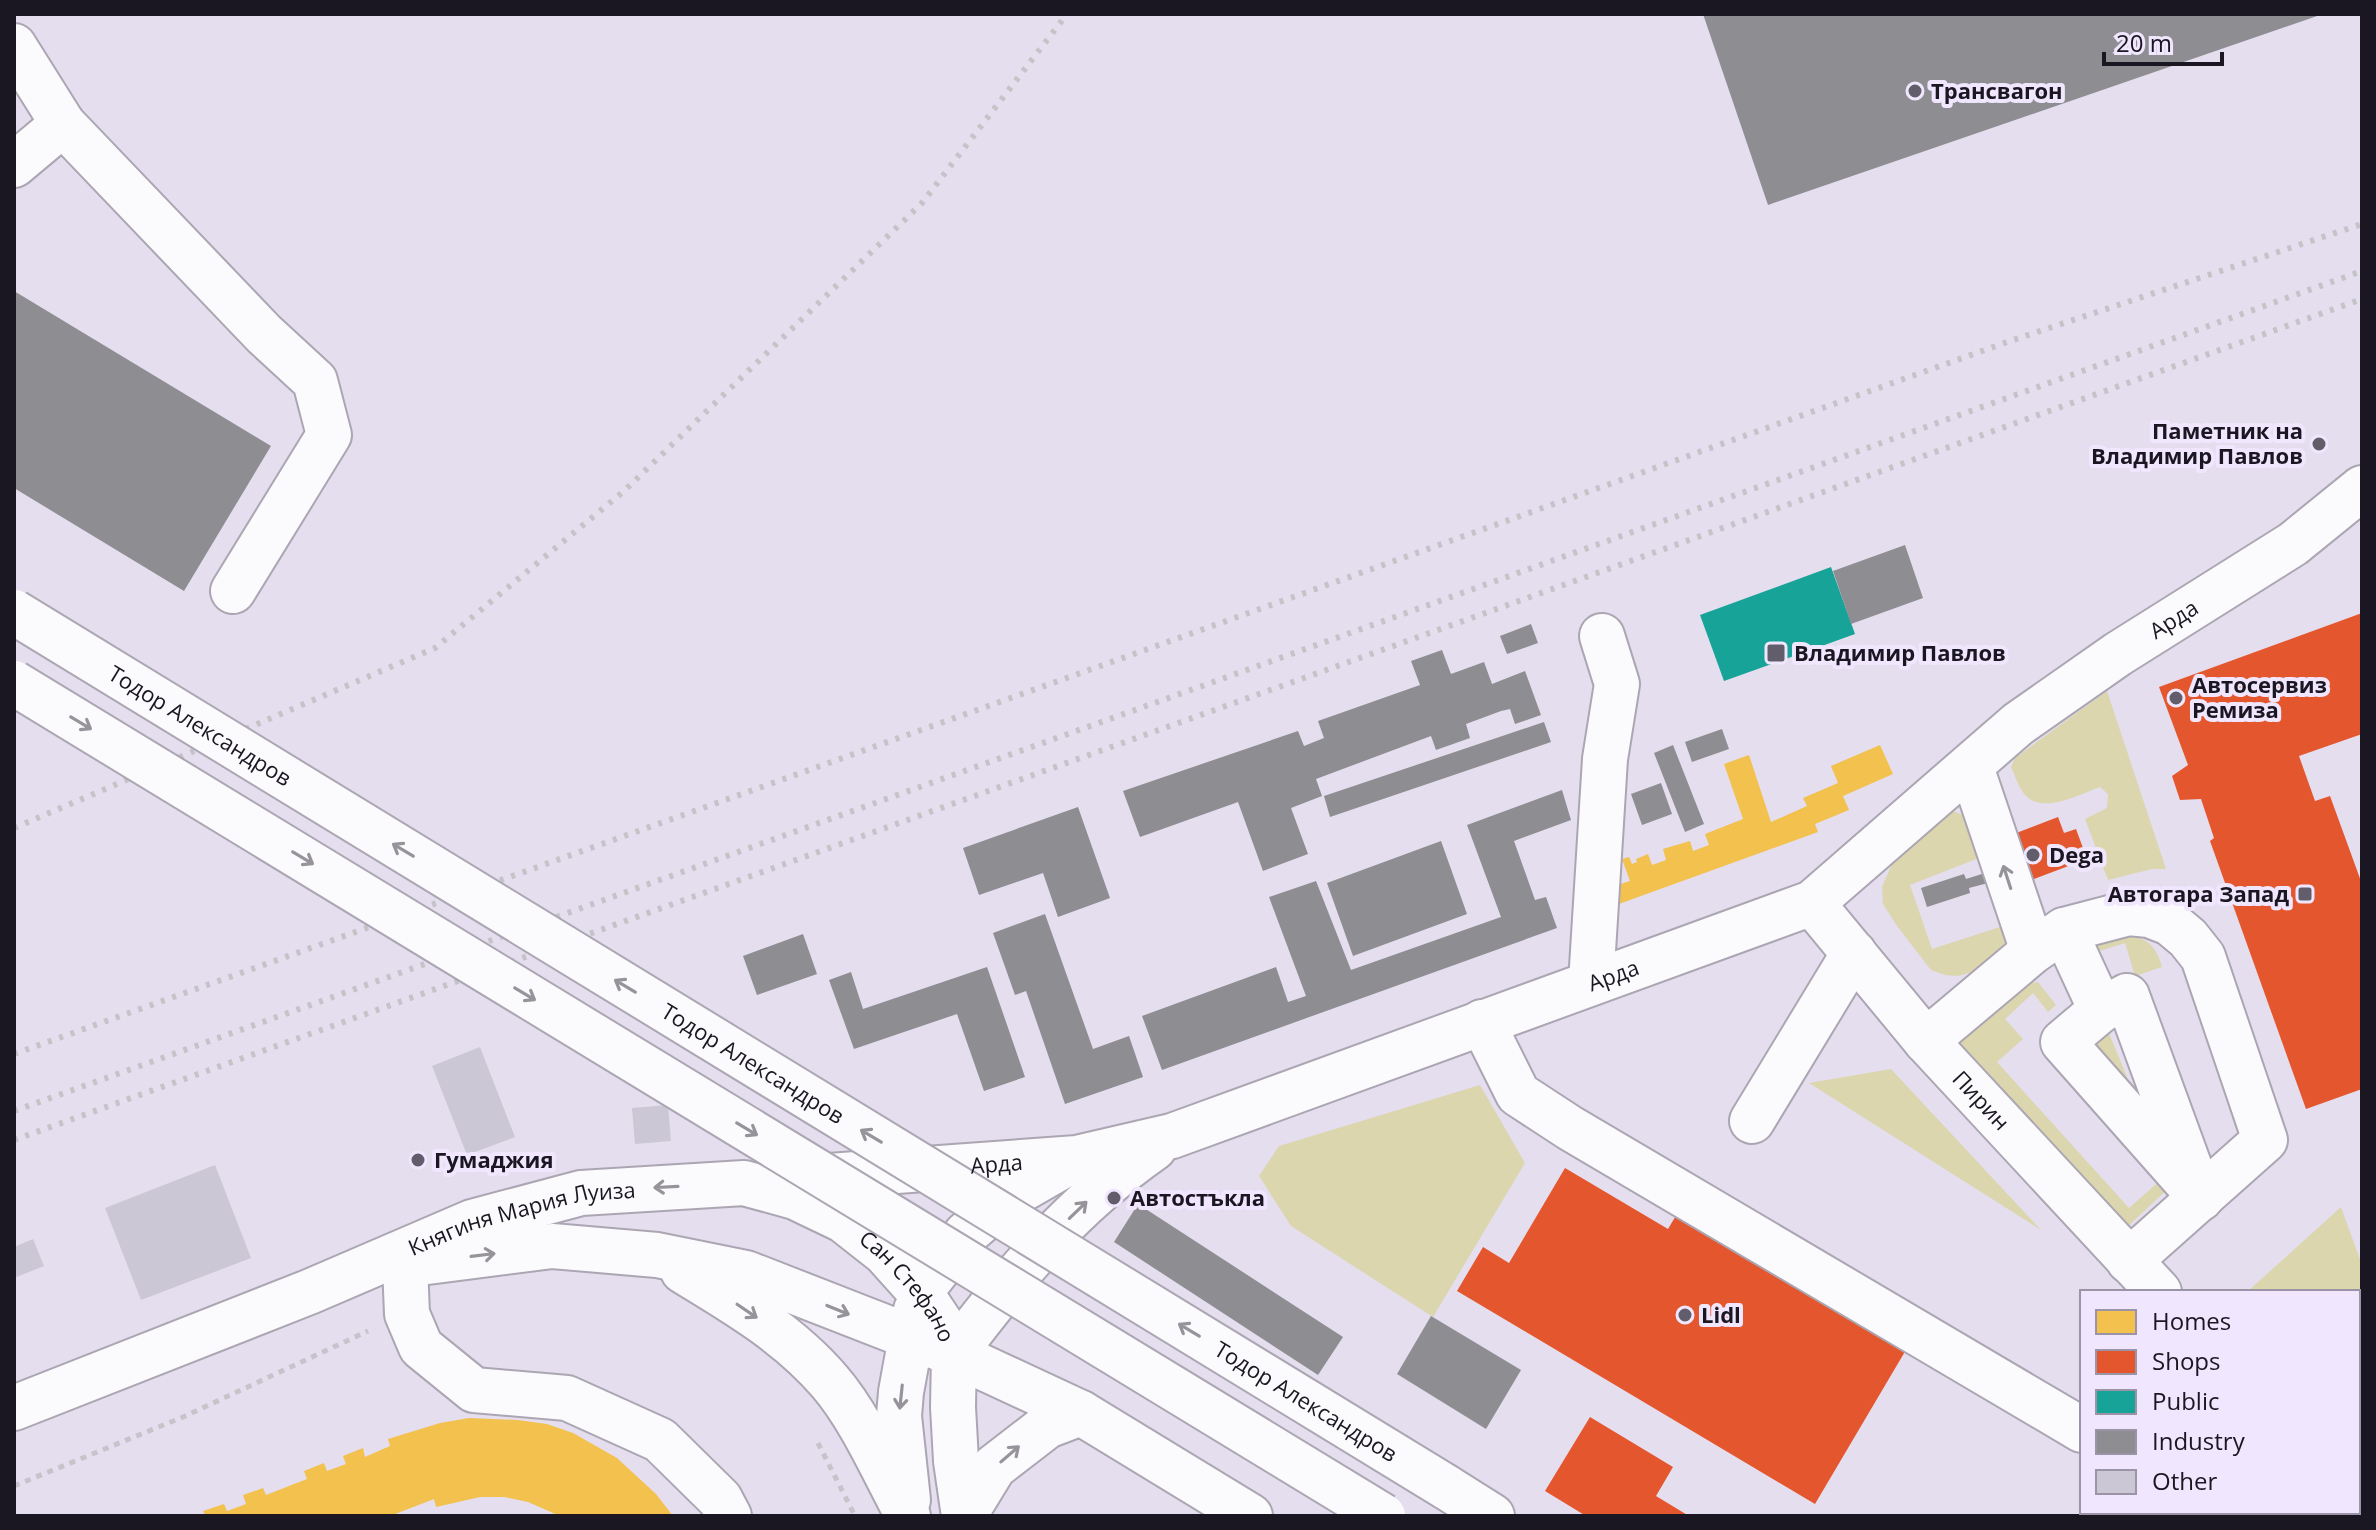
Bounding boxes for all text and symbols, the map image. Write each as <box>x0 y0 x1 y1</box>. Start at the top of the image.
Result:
scale bar <box>2104 16 2222 66</box>
text: 20 m <box>2116 26 2172 59</box>
place label: Tрансвагон <box>1931 75 2063 105</box>
marker: Tрансвагон <box>1906 82 1924 100</box>
place label: Паметник на Владимир Павлов <box>2091 415 2303 470</box>
marker: Паметник на Владимир Павлов <box>2310 435 2328 453</box>
street label: Арда <box>2143 592 2203 645</box>
place label: Владимир Павлов <box>1794 637 2006 667</box>
marker: Владимир Павлов <box>1765 642 1787 664</box>
street label: Тодор Александров <box>103 657 298 792</box>
place label: Автосервиз Ремиза <box>2192 669 2327 724</box>
marker: Автосервиз Ремиза <box>2167 689 2185 707</box>
one-way arrow <box>69 715 92 731</box>
place label: Dega <box>2049 839 2104 869</box>
one-way arrow <box>392 842 415 858</box>
marker: Dega <box>2024 846 2042 864</box>
one-way arrow <box>291 851 314 867</box>
one-way arrow <box>1999 865 2014 890</box>
place label: Автогара Запад <box>2108 878 2289 908</box>
marker: Автогара Запад <box>2296 885 2314 903</box>
street label: Арда <box>1583 951 1643 997</box>
one-way arrow <box>614 978 637 994</box>
one-way arrow <box>513 986 536 1002</box>
street label: Тодор Александров <box>656 995 851 1130</box>
street label: Пирин <box>1947 1063 2017 1136</box>
one-way arrow <box>735 1121 758 1137</box>
one-way arrow <box>860 1128 883 1144</box>
place label: Гумаджия <box>434 1144 553 1174</box>
street label: Арда <box>969 1146 1024 1180</box>
marker: Гумаджия <box>409 1151 427 1169</box>
street label: Княгиня Мария Луиза <box>403 1174 636 1262</box>
one-way arrow <box>653 1179 680 1194</box>
place label: Автостъкла <box>1130 1182 1265 1212</box>
marker: Автостъкла <box>1105 1189 1123 1207</box>
one-way arrow <box>1068 1201 1088 1220</box>
street label: Сан Стефано <box>854 1223 963 1346</box>
one-way arrow <box>470 1247 495 1262</box>
legend <box>2080 1290 2360 1514</box>
place label: Lidl <box>1701 1299 1741 1329</box>
one-way arrow <box>736 1303 758 1319</box>
one-way arrow <box>825 1304 850 1318</box>
text: Homes <box>2152 1304 2231 1337</box>
marker: Lidl <box>1676 1306 1694 1324</box>
one-way arrow <box>1178 1322 1200 1338</box>
street label: Тодор Александров <box>1209 1333 1404 1468</box>
text: Shops <box>2152 1344 2220 1377</box>
one-way arrow <box>893 1383 908 1409</box>
text: Public <box>2152 1384 2219 1417</box>
text: Industry <box>2152 1424 2246 1457</box>
one-way arrow <box>999 1445 1020 1463</box>
text: Other <box>2152 1464 2217 1497</box>

